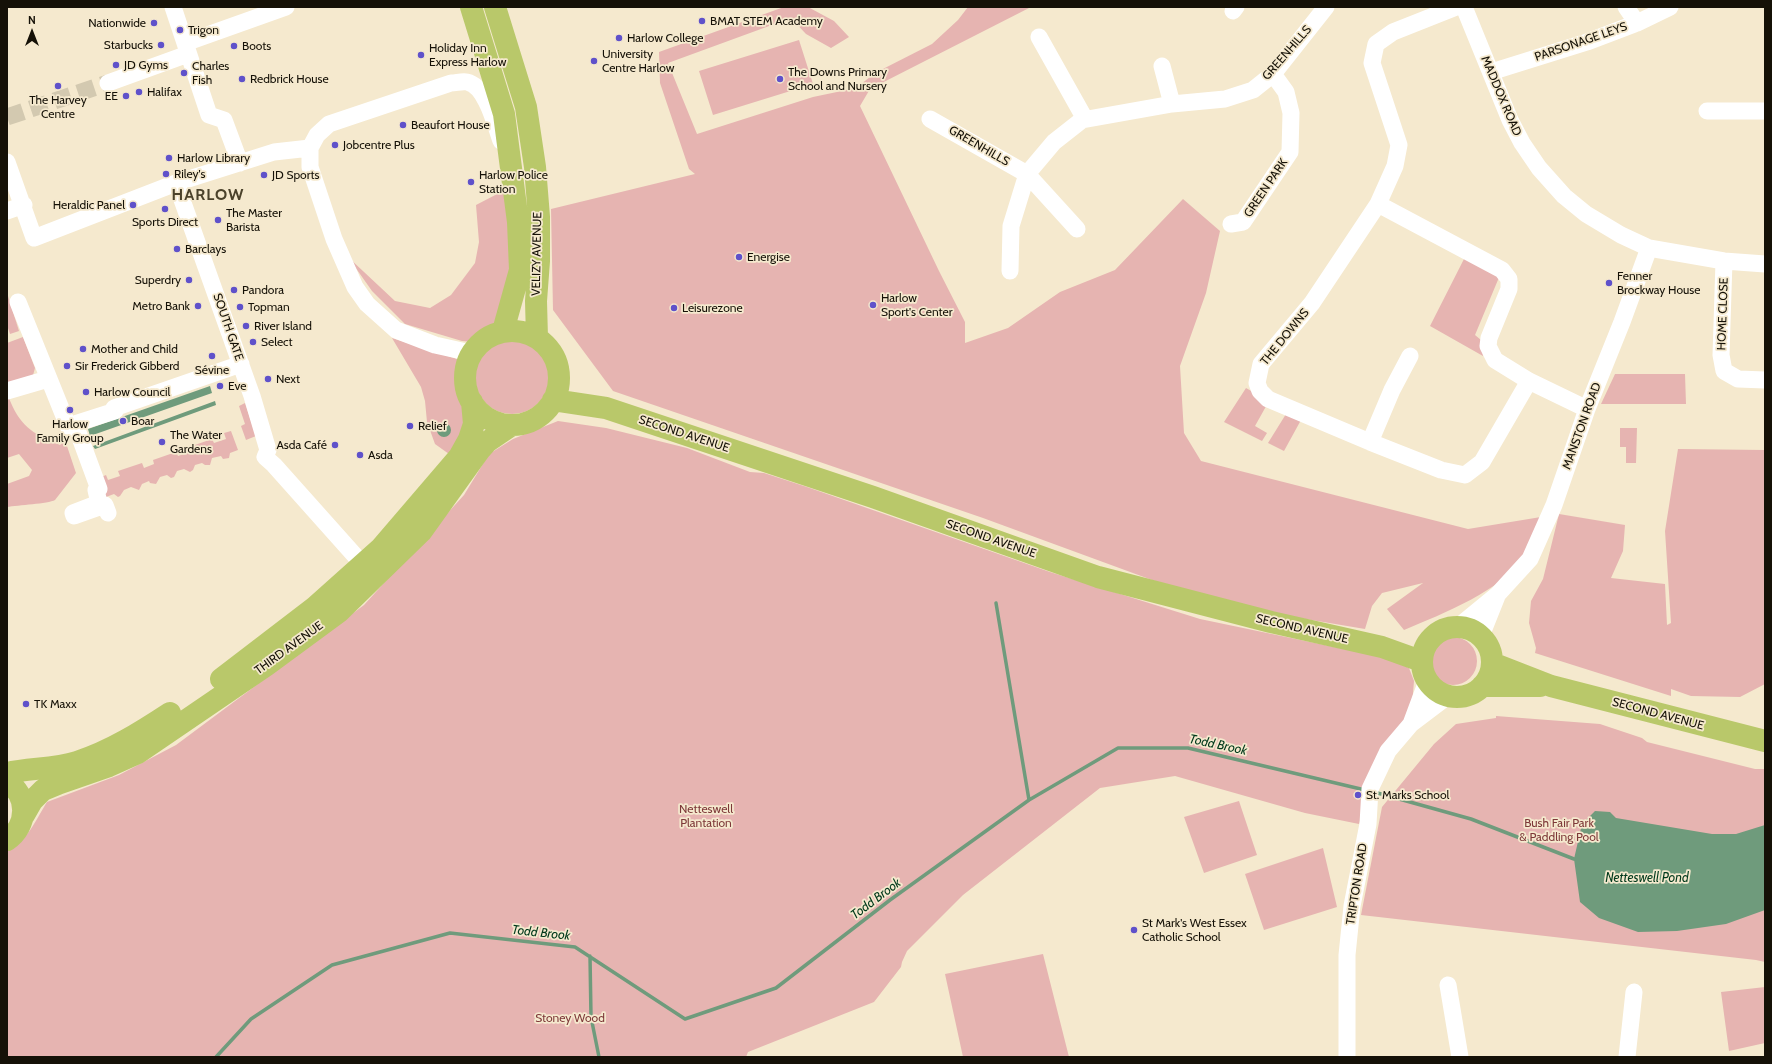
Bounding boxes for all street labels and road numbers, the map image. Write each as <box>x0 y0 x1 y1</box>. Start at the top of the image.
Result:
street label: PARSONAGE LEYS <box>1533 19 1629 65</box>
street label: GREENHILLS <box>1259 23 1315 83</box>
street label: MADDOX ROAD <box>1478 54 1524 138</box>
street label: GREENHILLS <box>946 123 1012 169</box>
street label: GREEN PARK <box>1241 156 1291 220</box>
street label: VELIZY AVENUE <box>529 212 545 296</box>
street label: HOME CLOSE <box>1715 277 1731 351</box>
street label: SOUTH GATE <box>210 291 246 363</box>
street label: THE DOWNS <box>1258 306 1312 368</box>
street label: MANSTON ROAD <box>1560 381 1604 471</box>
street label: SECOND AVENUE <box>637 413 731 455</box>
street label: SECOND AVENUE <box>944 517 1038 561</box>
street label: SECOND AVENUE <box>1254 611 1350 647</box>
street label: THIRD AVENUE <box>252 618 326 678</box>
street label: SECOND AVENUE <box>1611 695 1705 733</box>
street label: TRIPTON ROAD <box>1343 842 1371 926</box>

